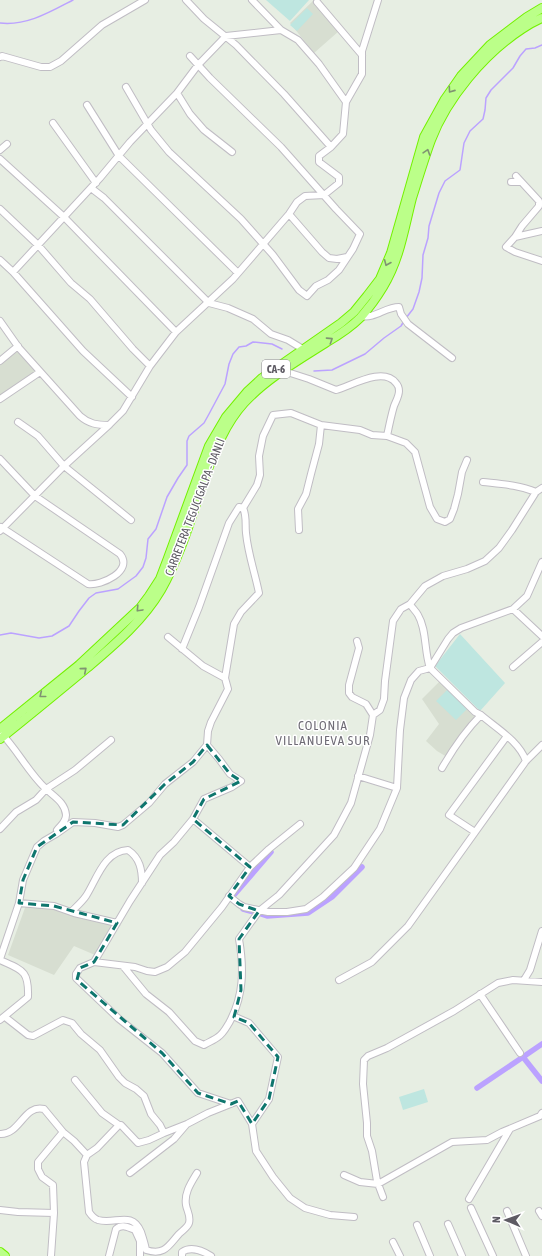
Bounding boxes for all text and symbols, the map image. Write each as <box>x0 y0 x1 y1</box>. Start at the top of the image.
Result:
one-way arrow <box>448 86 456 93</box>
one-way arrow <box>422 149 431 156</box>
one-way arrow <box>384 258 392 266</box>
one-way arrow <box>326 337 333 345</box>
road number: CA-6 <box>262 360 290 378</box>
street label: CARRETERA TEGUCIGALPA - DANLI <box>162 436 228 578</box>
one-way arrow <box>136 604 143 612</box>
one-way arrow <box>80 668 87 675</box>
one-way arrow <box>39 691 46 698</box>
district label: COLONIA VILLANUEVA SUR <box>276 718 370 748</box>
north arrow <box>486 1200 526 1240</box>
text: N <box>490 1216 502 1223</box>

